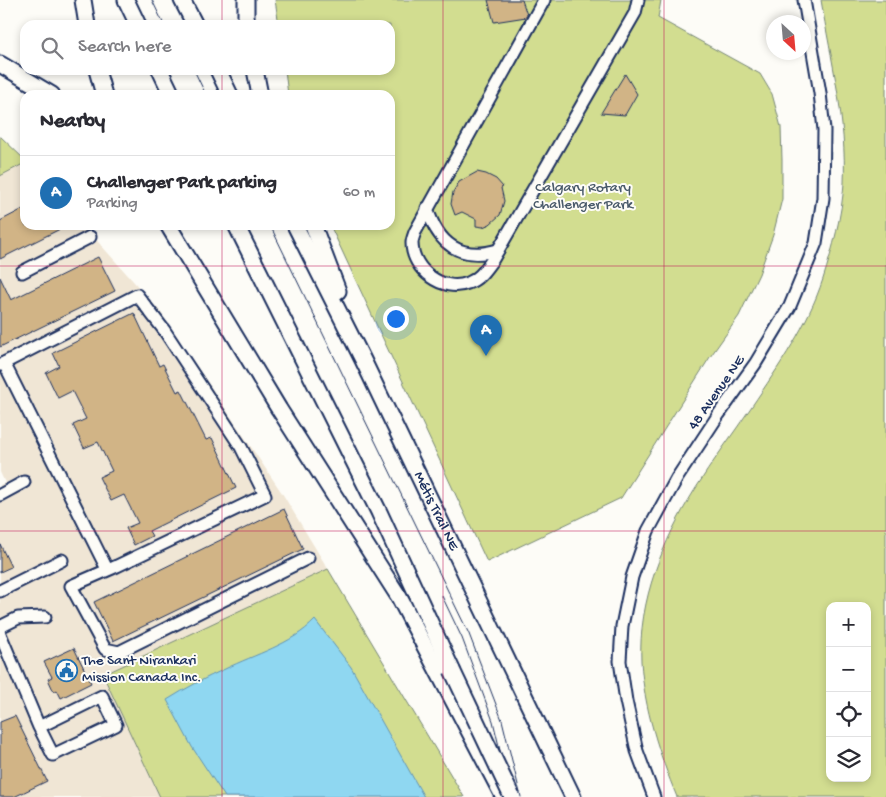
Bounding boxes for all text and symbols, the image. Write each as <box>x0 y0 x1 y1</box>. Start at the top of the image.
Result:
north arrow <box>766 15 811 60</box>
search box <box>20 20 395 75</box>
icon: search <box>38 34 66 62</box>
text: Search here <box>78 36 172 59</box>
text: Nearby <box>40 110 105 135</box>
text: Challenger Park parking <box>87 172 277 195</box>
park label: Calgary Rotary Challenger Park <box>533 179 634 214</box>
text: A <box>51 184 61 203</box>
text: 60 m <box>343 184 375 203</box>
text: Parking <box>87 195 138 214</box>
your location <box>383 306 409 332</box>
pin: A <box>470 315 502 356</box>
street label: 48 Avenue NE <box>685 352 750 434</box>
street label: Métis Trail NE <box>409 469 463 554</box>
map controls <box>826 602 871 782</box>
button: + <box>826 602 871 647</box>
button: − <box>826 647 871 692</box>
place label: The Sant Nirankari Mission Canada Inc. <box>81 652 202 687</box>
public building icon: The Sant Nirankari Mission Canada Inc. <box>54 658 78 682</box>
button: locate <box>826 692 871 737</box>
button: layers <box>826 737 871 782</box>

